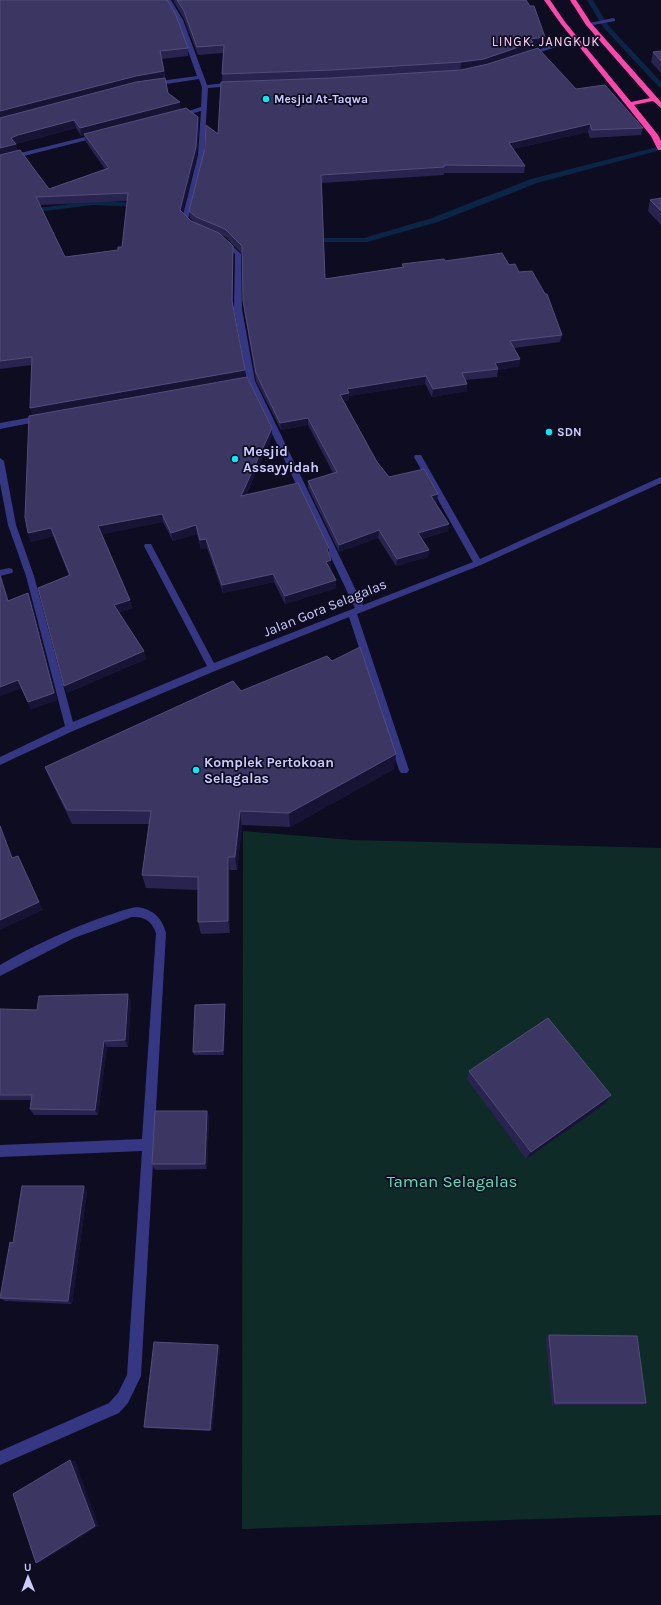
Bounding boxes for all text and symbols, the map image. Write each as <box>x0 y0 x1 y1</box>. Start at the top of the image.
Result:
district label: LINGK. JANGKUK <box>492 34 600 49</box>
place label: Mesjid At-Taqwa <box>274 92 368 106</box>
marker: Mesjid At-Taqwa <box>261 94 271 104</box>
place label: SDN <box>557 425 582 439</box>
marker: SDN <box>544 427 554 437</box>
place label: Mesjid Assayyidah <box>243 443 319 476</box>
marker: Mesjid Assayyidah <box>230 454 240 464</box>
street label: Jalan Gora Selagalas <box>261 576 389 640</box>
place label: Komplek Pertokoan Selagalas <box>204 754 334 787</box>
marker: Komplek Pertokoan Selagalas <box>191 765 201 775</box>
park label: Taman Selagalas <box>386 1171 518 1191</box>
north arrow <box>8 1557 48 1597</box>
text: U <box>24 1561 32 1574</box>

